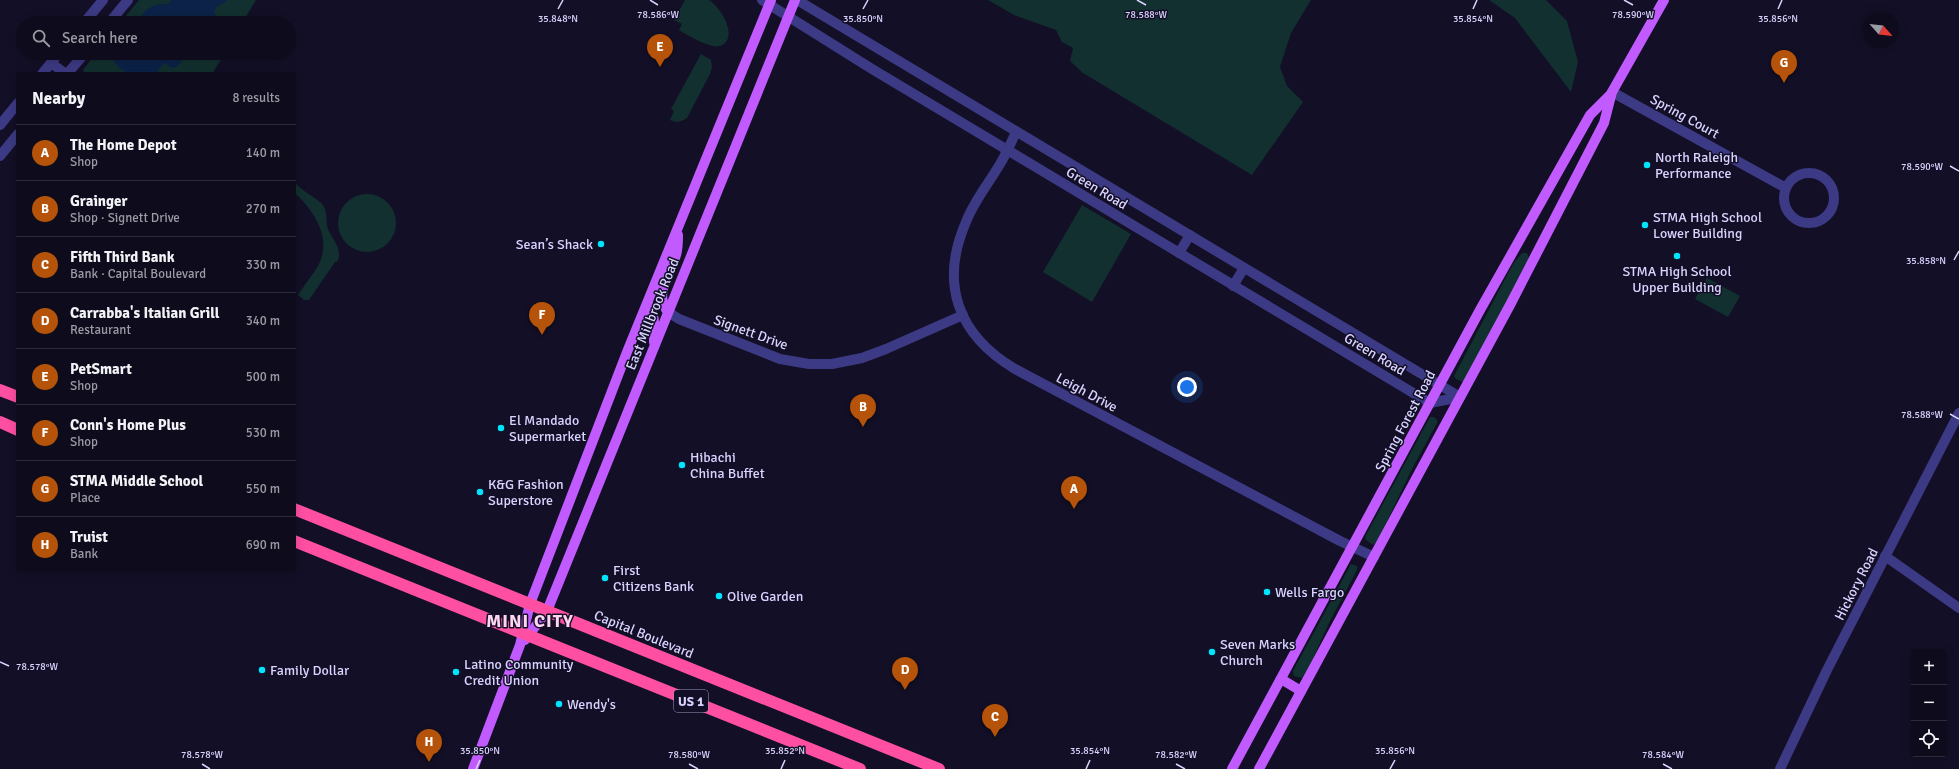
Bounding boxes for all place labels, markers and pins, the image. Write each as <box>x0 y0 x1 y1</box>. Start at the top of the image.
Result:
pin: E <box>647 34 673 67</box>
pin: G <box>1771 50 1797 83</box>
place label: North Raleigh Performance <box>1655 149 1738 182</box>
marker: North Raleigh Performance <box>1642 160 1652 170</box>
place label: STMA High School Lower Building <box>1653 209 1762 242</box>
marker: STMA High School Lower Building <box>1640 220 1650 230</box>
place label: Sean’s Shack <box>516 236 593 253</box>
marker: Sean’s Shack <box>596 239 606 249</box>
marker: STMA High School Upper Building <box>1672 251 1682 261</box>
place label: STMA High School Upper Building <box>1623 263 1732 296</box>
pin: F <box>529 302 555 335</box>
pin: B <box>850 394 876 427</box>
place label: El Mandado Supermarket <box>509 412 586 445</box>
marker: El Mandado Supermarket <box>496 423 506 433</box>
place label: Hibachi China Buffet <box>690 449 765 482</box>
marker: Hibachi China Buffet <box>677 460 687 470</box>
place label: K&G Fashion Superstore <box>488 476 564 509</box>
pin: A <box>1061 476 1087 509</box>
marker: K&G Fashion Superstore <box>475 487 485 497</box>
place label: First Citizens Bank <box>613 562 694 595</box>
marker: First Citizens Bank <box>600 573 610 583</box>
place label: Wells Fargo <box>1275 584 1344 601</box>
marker: Wells Fargo <box>1262 587 1272 597</box>
place label: Olive Garden <box>727 588 803 605</box>
marker: Olive Garden <box>714 591 724 601</box>
place label: Seven Marks Church <box>1220 636 1295 669</box>
marker: Seven Marks Church <box>1207 647 1217 657</box>
place label: Latino Community Credit Union <box>464 656 574 689</box>
pin: D <box>892 657 918 690</box>
place label: Family Dollar <box>270 662 350 679</box>
marker: Family Dollar <box>257 665 267 675</box>
marker: Latino Community Credit Union <box>451 667 461 677</box>
place label: Wendy's <box>567 696 616 713</box>
marker: Wendy's <box>554 699 564 709</box>
pin: C <box>982 704 1008 737</box>
pin: H <box>416 729 442 762</box>

